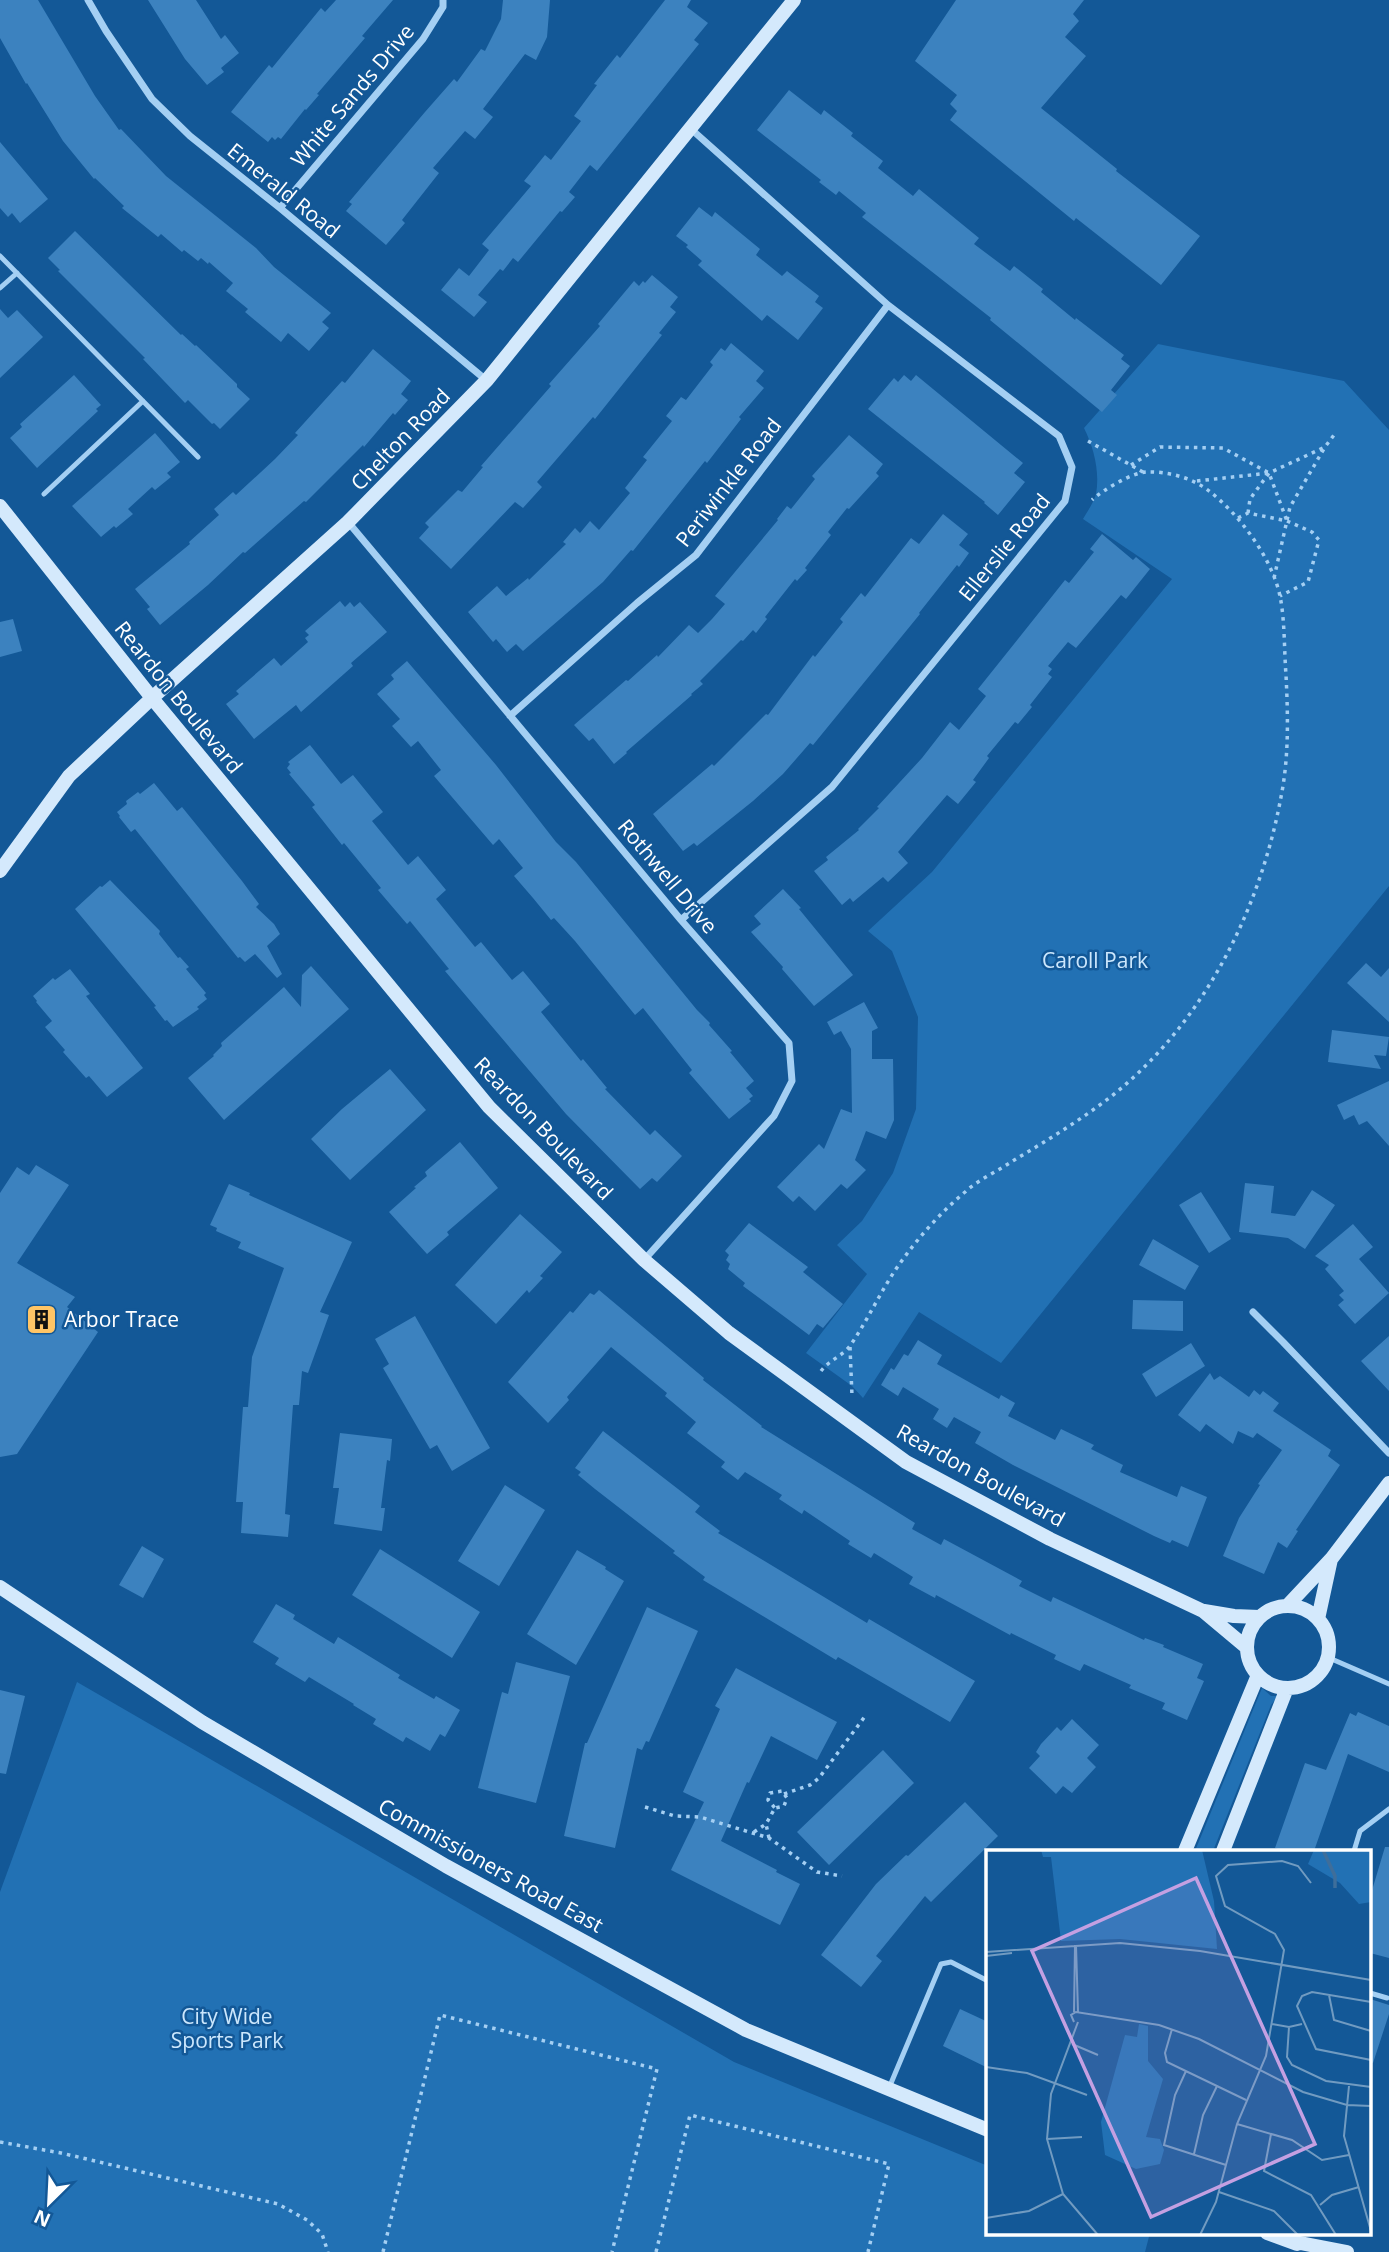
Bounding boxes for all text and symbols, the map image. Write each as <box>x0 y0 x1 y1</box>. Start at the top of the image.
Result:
street label: White Sands Drive <box>284 18 420 172</box>
street label: Emerald Road <box>222 136 346 244</box>
street label: Chelton Road <box>344 382 456 496</box>
street label: Periwinkle Road <box>669 412 787 552</box>
street label: Ellerslie Road <box>952 487 1056 607</box>
street label: Reardon Boulevard <box>109 615 249 779</box>
street label: Rothwell Drive <box>612 813 724 939</box>
park label: Caroll Park <box>1042 946 1148 974</box>
street label: Reardon Boulevard <box>468 1050 620 1206</box>
building icon: Arbor Trace <box>24 1302 58 1336</box>
place label: Arbor Trace <box>64 1305 179 1333</box>
street label: Reardon Boulevard <box>892 1417 1070 1533</box>
street label: Commissioners Road East <box>374 1791 608 1939</box>
inset map <box>986 1850 1372 2234</box>
park label: City Wide Sports Park <box>171 2002 283 2054</box>
north arrow <box>14 2168 84 2238</box>
text: N <box>30 2204 54 2234</box>

